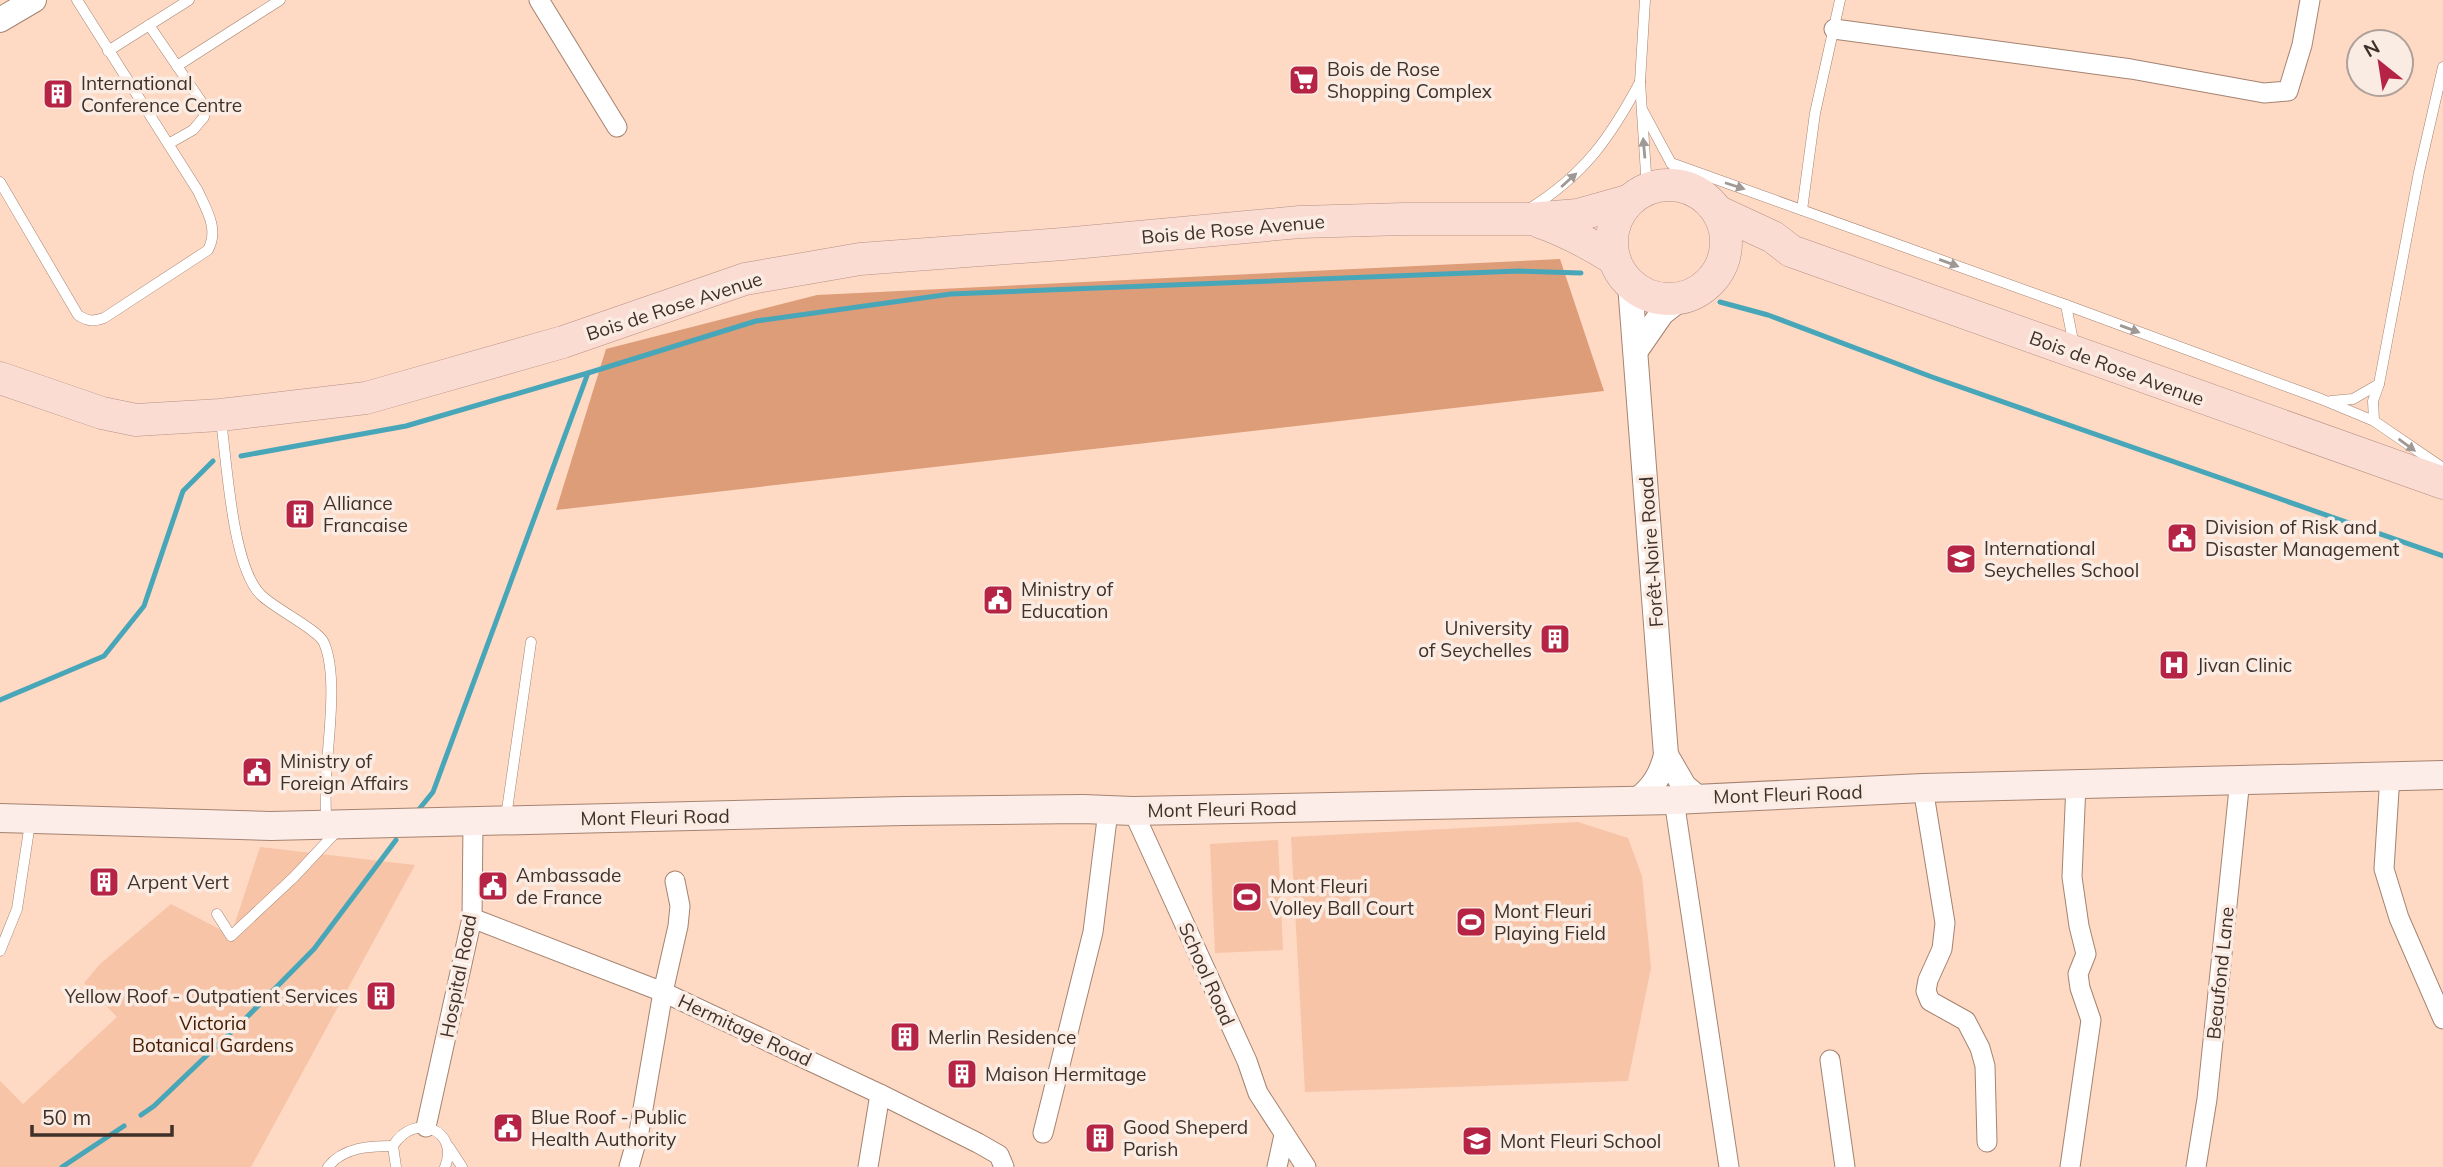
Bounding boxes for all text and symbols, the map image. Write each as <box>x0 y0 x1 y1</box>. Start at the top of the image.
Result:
north arrow <box>2345 28 2415 98</box>
text: N <box>2359 34 2384 62</box>
place label: Bois de Rose Shopping Complex <box>1327 57 1492 103</box>
supermarket icon: Bois de Rose Shopping Complex <box>1287 63 1321 97</box>
place label: International Conference Centre <box>81 71 242 117</box>
building icon: International Conference Centre <box>41 77 75 111</box>
one-way arrow <box>1638 137 1649 159</box>
one-way arrow <box>1560 172 1577 188</box>
one-way arrow <box>1724 182 1745 192</box>
street label: Bois de Rose Avenue <box>1140 209 1326 249</box>
one-way arrow <box>1938 258 1959 269</box>
street label: Bois de Rose Avenue <box>583 266 765 346</box>
one-way arrow <box>2120 324 2141 335</box>
street label: Bois de Rose Avenue <box>2026 325 2208 411</box>
one-way arrow <box>2398 438 2416 452</box>
street label: Forêt-Noire Road <box>1634 476 1668 628</box>
place label: Alliance Francaise <box>323 491 408 537</box>
building icon: Alliance Francaise <box>283 497 317 531</box>
place label: Division of Risk and Disaster Management <box>2205 515 2400 561</box>
public building icon: Division of Risk and Disaster Management <box>2165 521 2199 555</box>
place label: International Seychelles School <box>1984 536 2139 582</box>
school or university icon: International Seychelles School <box>1944 542 1978 576</box>
place label: Ministry of Education <box>1021 577 1114 623</box>
public building icon: Ministry of Education <box>981 583 1015 617</box>
place label: University of Seychelles <box>1418 616 1532 662</box>
building icon: University of Seychelles <box>1538 622 1572 656</box>
hospital icon: Jivan Clinic <box>2157 648 2191 682</box>
place label: Jivan Clinic <box>2197 653 2292 677</box>
place label: Ministry of Foreign Affairs <box>280 749 409 795</box>
public building icon: Ministry of Foreign Affairs <box>240 755 274 789</box>
street label: Mont Fleuri Road <box>1713 779 1863 809</box>
street label: Mont Fleuri Road <box>1147 796 1297 822</box>
street label: Mont Fleuri Road <box>580 804 730 830</box>
place label: Ambassade de France <box>516 863 621 909</box>
building icon: Arpent Vert <box>87 865 121 899</box>
public building icon: Ambassade de France <box>476 869 510 903</box>
place label: Arpent Vert <box>127 870 229 894</box>
place label: Mont Fleuri Volley Ball Court <box>1270 874 1414 920</box>
sports icon: Mont Fleuri Volley Ball Court <box>1230 880 1264 914</box>
place label: Mont Fleuri Playing Field <box>1494 899 1606 945</box>
sports icon: Mont Fleuri Playing Field <box>1454 905 1488 939</box>
street label: Beaufond Lane <box>2201 905 2239 1041</box>
street label: Hospital Road <box>434 912 482 1040</box>
street label: School Road <box>1174 919 1240 1029</box>
building icon: Yellow Roof - Outpatient Services <box>364 979 398 1013</box>
place label: Yellow Roof - Outpatient Services <box>64 984 358 1008</box>
street label: Hermitage Road <box>675 989 815 1071</box>
park label: Victoria Botanical Gardens <box>132 1011 294 1057</box>
building icon: Merlin Residence <box>888 1020 922 1054</box>
place label: Merlin Residence <box>928 1025 1076 1049</box>
building icon: Maison Hermitage <box>945 1057 979 1091</box>
place label: Maison Hermitage <box>985 1062 1146 1086</box>
scale bar <box>32 1094 172 1138</box>
text: 50 m <box>42 1104 91 1130</box>
place label: Blue Roof - Public Health Authority <box>531 1105 687 1151</box>
public building icon: Blue Roof - Public Health Authority <box>491 1111 525 1145</box>
place label: Good Sheperd Parish <box>1123 1115 1248 1161</box>
building icon: Good Sheperd Parish <box>1083 1121 1117 1155</box>
school or university icon: Mont Fleuri School <box>1460 1124 1494 1158</box>
place label: Mont Fleuri School <box>1500 1129 1661 1153</box>

